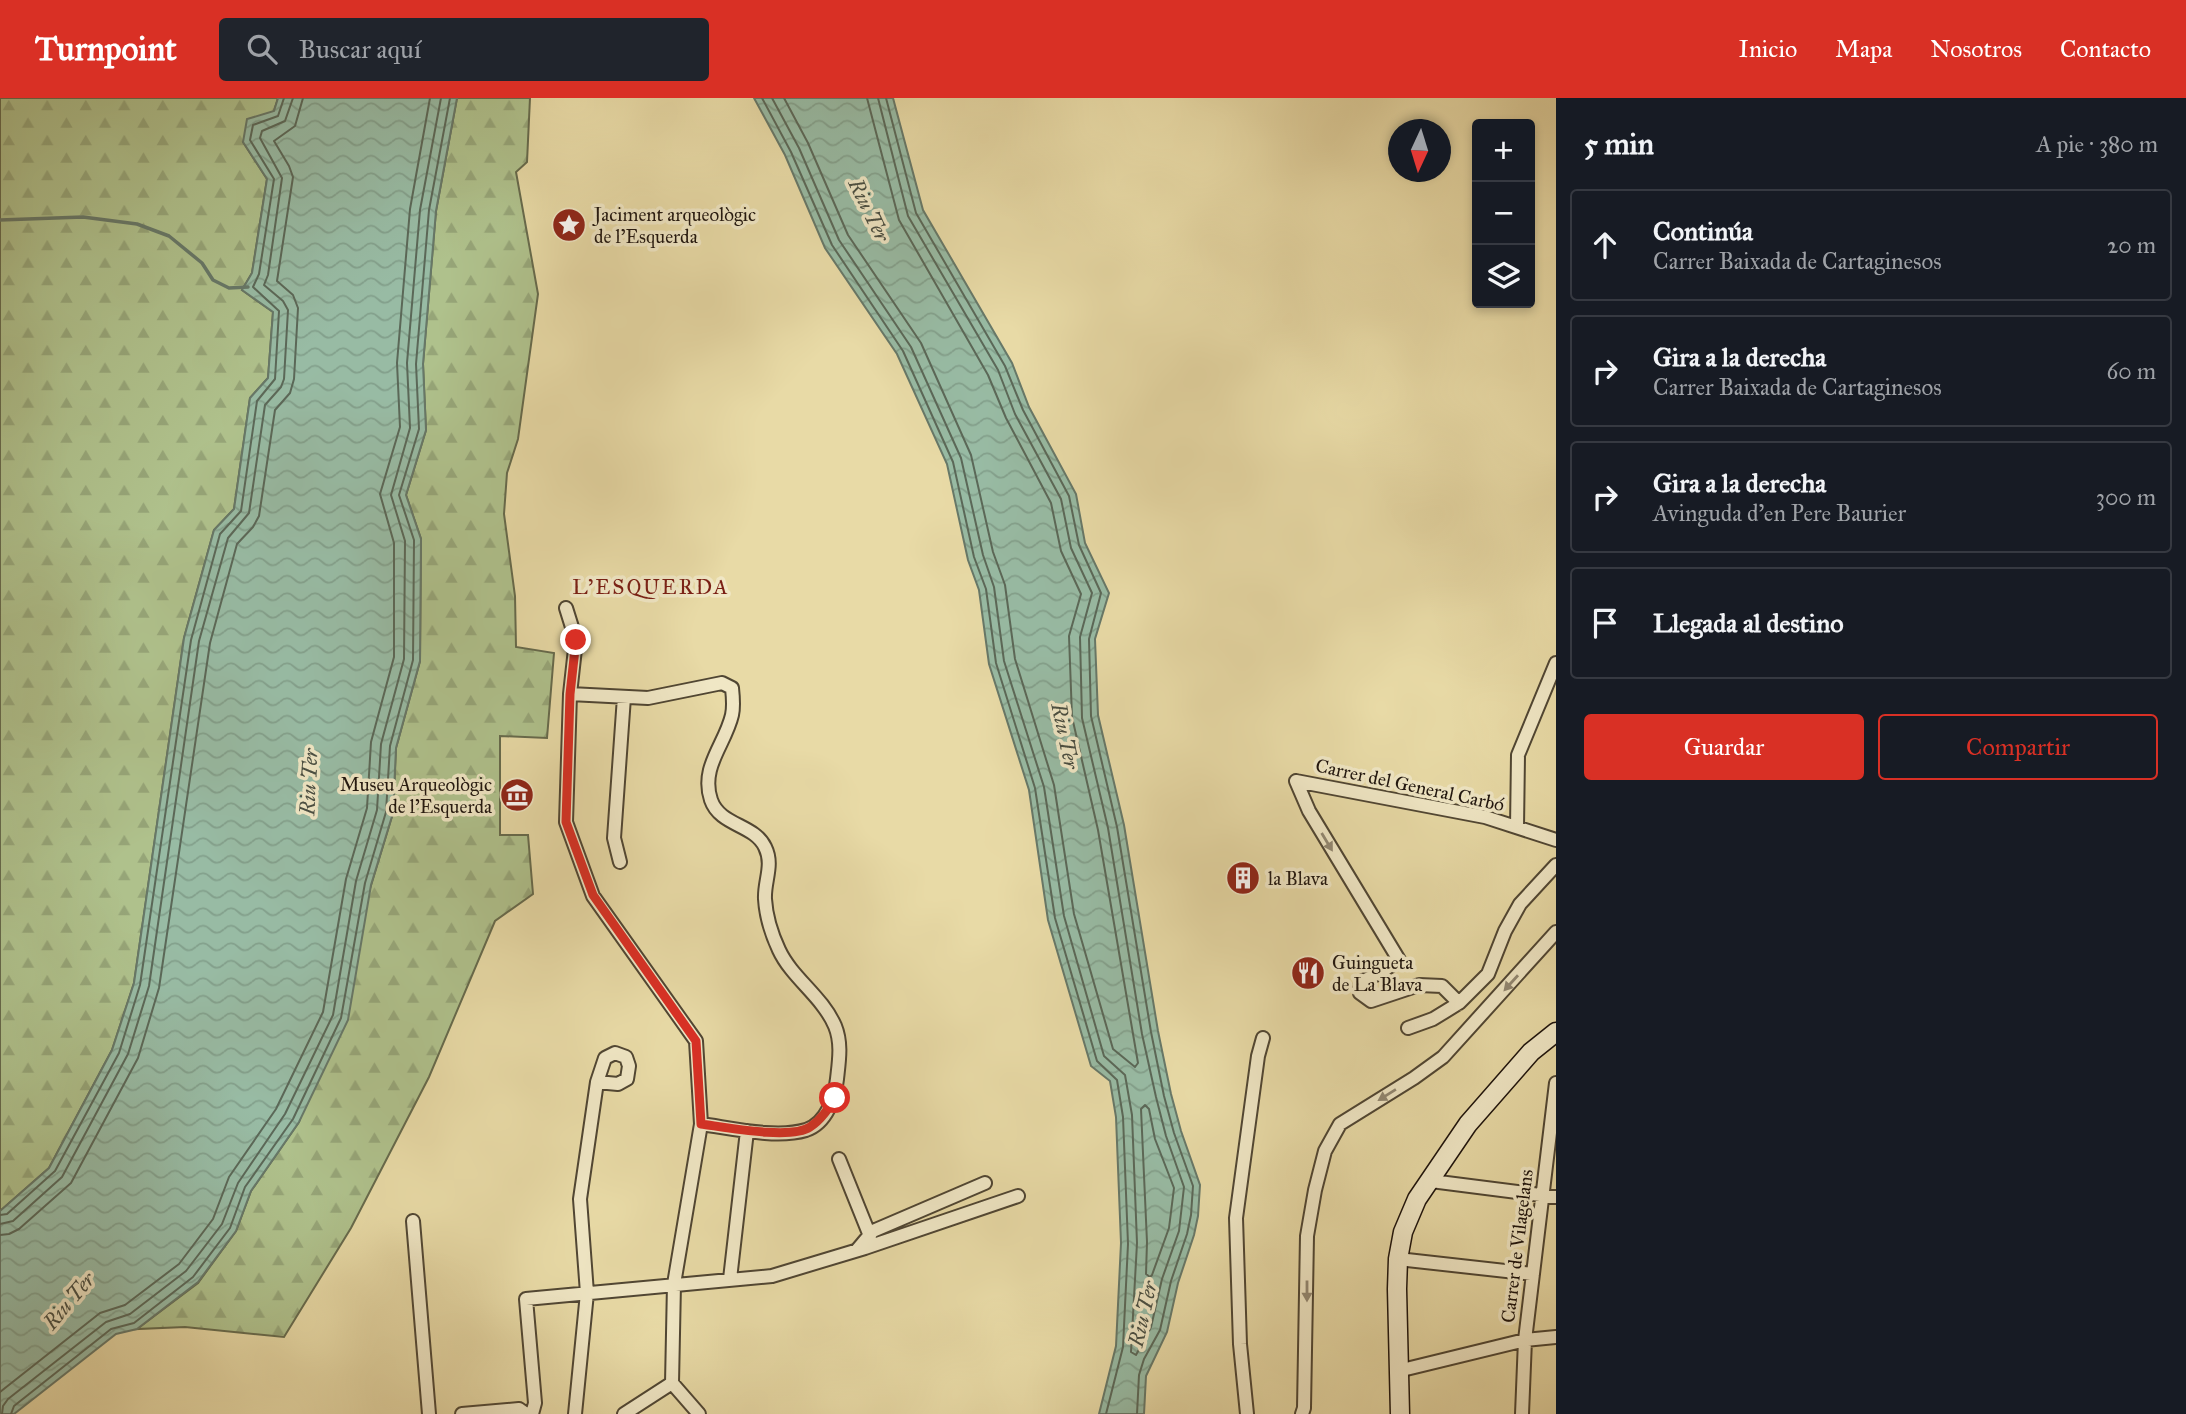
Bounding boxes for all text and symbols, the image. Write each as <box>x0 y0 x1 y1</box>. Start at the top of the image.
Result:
search box <box>219 18 709 81</box>
text: Turnpoint <box>35 29 177 69</box>
icon: search <box>243 30 281 68</box>
text: Buscar aquí <box>299 33 421 65</box>
text: Inicio <box>1739 34 1797 64</box>
text: Mapa <box>1835 34 1892 64</box>
text: Nosotros <box>1930 34 2022 64</box>
text: Contacto <box>2060 34 2151 64</box>
north arrow <box>1388 119 1451 182</box>
map controls <box>1472 119 1535 308</box>
button: + <box>1472 119 1535 182</box>
text: 5 min <box>1584 126 1654 162</box>
text: A pie · 380 m <box>2036 130 2158 158</box>
water label: Riu Ter <box>842 173 896 247</box>
button: − <box>1472 182 1535 245</box>
place label: Jaciment arqueològic de l'Esquerda <box>592 203 756 249</box>
place icon: Jaciment arqueològic de l'Esquerda <box>550 206 588 244</box>
text: Continúa <box>1653 215 1753 247</box>
icon: ahead <box>1586 226 1624 264</box>
text: 20 m <box>2107 231 2156 259</box>
button: layers <box>1472 245 1535 308</box>
text: Carrer Baixada de Cartaginesos <box>1653 247 1942 275</box>
text: Gira a la derecha <box>1653 341 1826 373</box>
icon: right <box>1586 352 1624 390</box>
text: 60 m <box>2107 357 2156 385</box>
text: Carrer Baixada de Cartaginesos <box>1653 373 1942 401</box>
text: Gira a la derecha <box>1653 467 1826 499</box>
icon: right <box>1586 478 1624 516</box>
text: 300 m <box>2096 483 2156 511</box>
text: Avinguda d'en Pere Baurier <box>1653 499 1906 527</box>
district label: L'ESQUERDA <box>572 574 730 600</box>
icon: arrive <box>1586 604 1624 642</box>
text: Llegada al destino <box>1653 607 1844 639</box>
route end <box>560 624 591 655</box>
water label: Riu Ter <box>1045 700 1085 773</box>
button: Guardar <box>1584 714 1864 780</box>
button: Compartir <box>1878 714 2158 780</box>
water label: Riu Ter <box>294 747 324 817</box>
street label: Carrer del General Carbó <box>1314 754 1507 816</box>
place label: Museu Arqueològic de l'Esquerda <box>340 773 493 819</box>
museum icon: Museu Arqueològic de l'Esquerda <box>498 776 536 814</box>
one-way arrow <box>1321 832 1334 851</box>
building icon: la Blava <box>1224 859 1262 897</box>
place label: la Blava <box>1268 867 1329 890</box>
place label: Guingueta de La Blava <box>1332 951 1423 996</box>
restaurant icon: Guingueta de La Blava <box>1289 954 1327 992</box>
one-way arrow <box>1503 974 1519 991</box>
route start <box>819 1082 850 1113</box>
one-way arrow <box>1377 1089 1396 1101</box>
street label: Carrer de Vilagelans <box>1496 1168 1539 1324</box>
water label: Riu Ter <box>37 1266 101 1336</box>
water label: Riu Ter <box>1123 1277 1163 1350</box>
one-way arrow <box>1301 1280 1313 1302</box>

